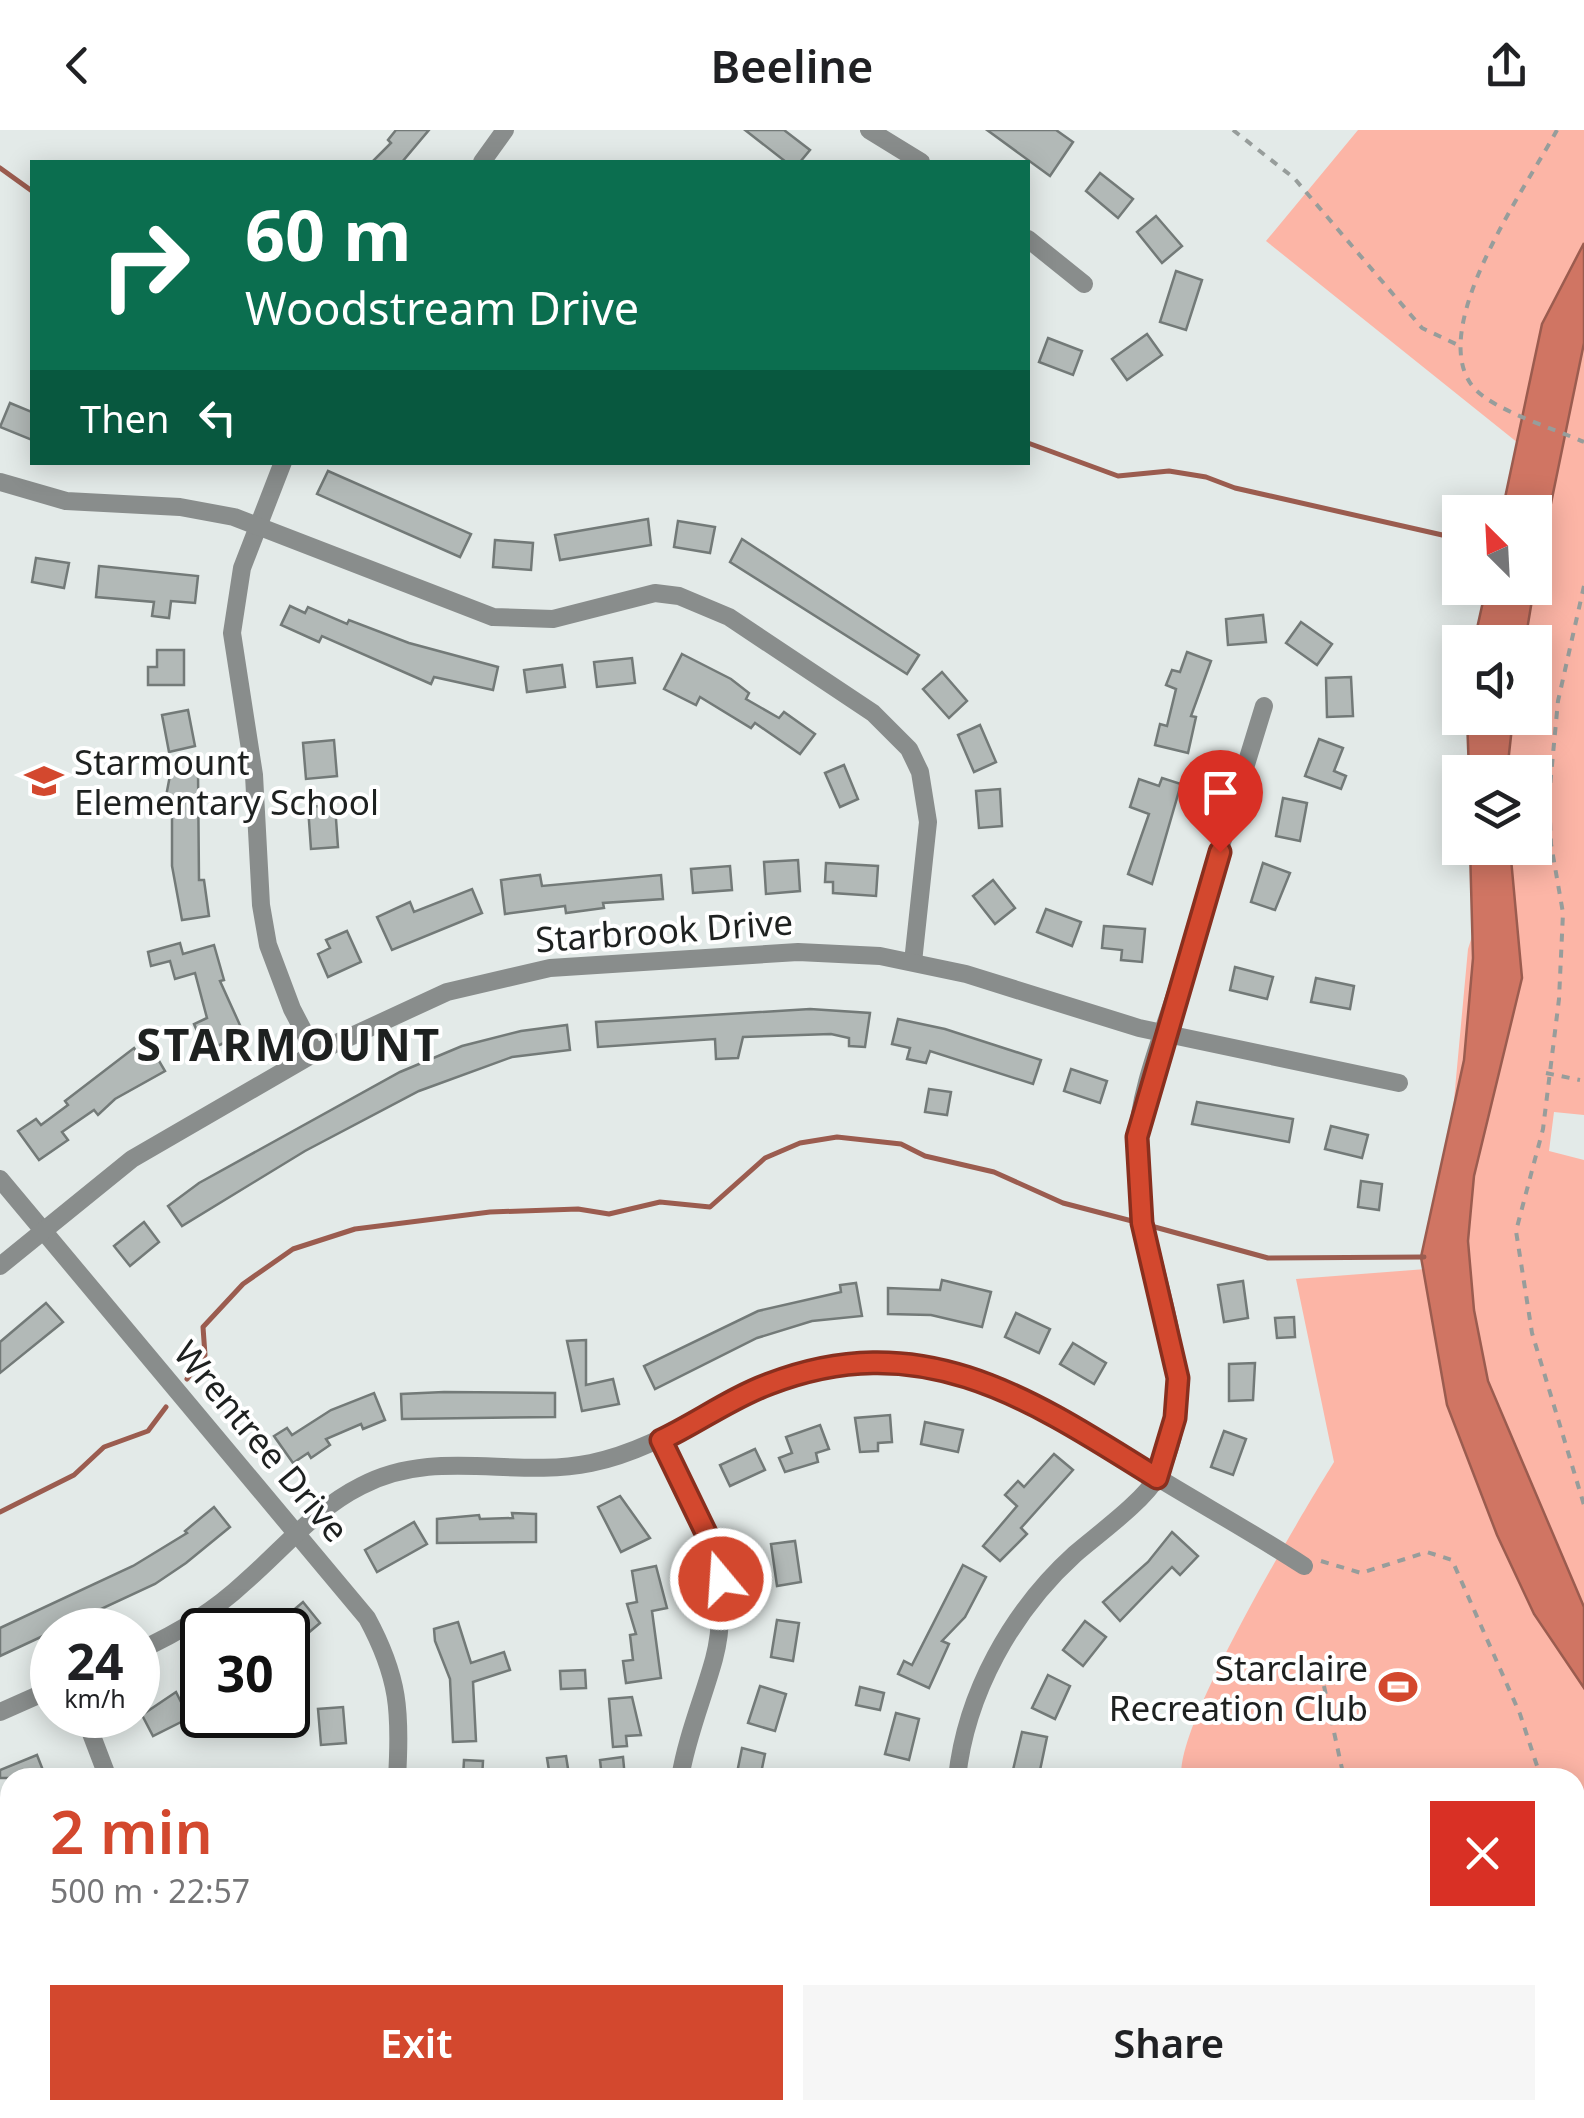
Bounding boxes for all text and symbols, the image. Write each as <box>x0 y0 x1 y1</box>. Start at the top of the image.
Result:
text: Beeline <box>711 35 873 96</box>
icon: back <box>50 38 105 93</box>
icon: share <box>1479 38 1534 93</box>
text: 60 m <box>245 186 412 282</box>
icon: right <box>80 200 210 330</box>
text: Woodstream Drive <box>245 277 639 338</box>
icon: left <box>190 390 245 445</box>
text: Then <box>80 392 170 444</box>
north arrow <box>1442 495 1552 605</box>
map controls <box>1442 495 1552 865</box>
button: sound <box>1442 625 1552 735</box>
place label: Starmount Elementary School <box>74 738 379 825</box>
pin <box>1178 750 1263 853</box>
button: layers <box>1442 755 1552 865</box>
school or university icon: Starmount Elementary School <box>23 760 65 802</box>
icon: arrive <box>1193 765 1248 820</box>
street label: Starbrook Drive <box>534 898 794 962</box>
district label: STARMOUNT <box>136 1013 442 1074</box>
street label: Wrentree Drive <box>164 1331 360 1551</box>
position arrow <box>669 1527 773 1631</box>
speed limit sign: 30 <box>180 1608 310 1738</box>
text: 24 <box>66 1627 124 1695</box>
place label: Starclaire Recreation Club <box>1109 1644 1368 1731</box>
sports icon: Starclaire Recreation Club <box>1377 1666 1419 1708</box>
text: km/h <box>64 1681 126 1715</box>
text: 2 min <box>50 1790 213 1872</box>
button: close <box>1430 1801 1535 1906</box>
text: 500 m · 22:57 <box>50 1869 250 1912</box>
button: Exit <box>50 1985 783 2100</box>
button: Share <box>803 1985 1535 2100</box>

